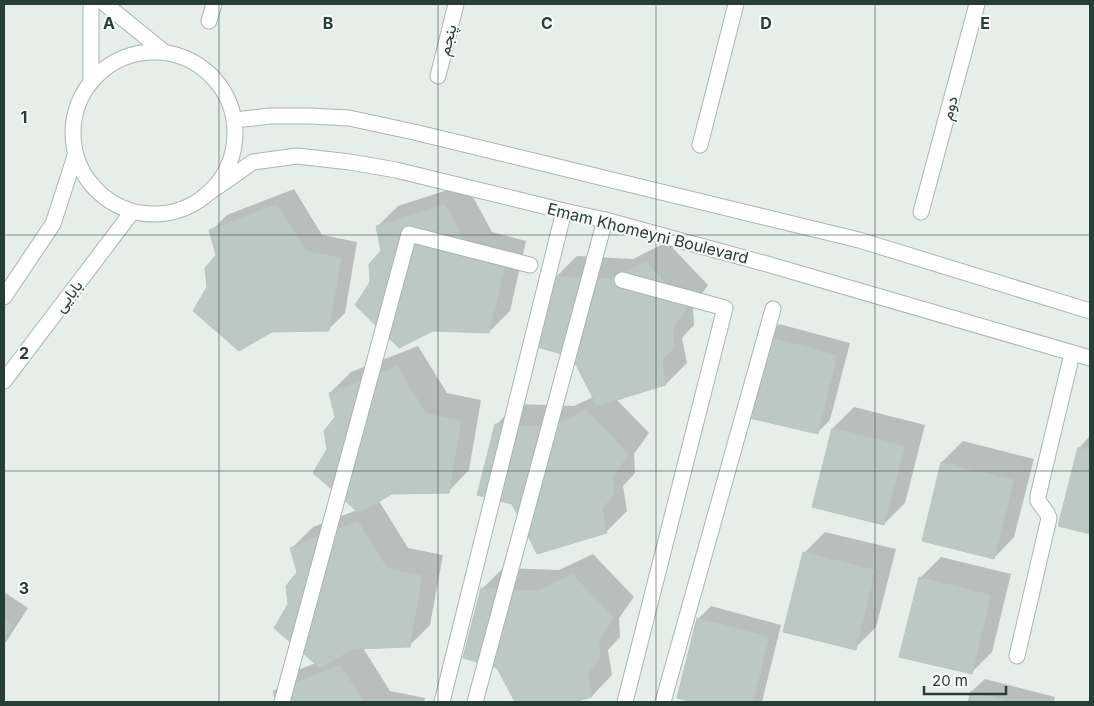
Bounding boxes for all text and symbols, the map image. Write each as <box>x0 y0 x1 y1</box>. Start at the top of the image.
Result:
text: A <box>103 13 115 33</box>
text: B <box>323 13 333 33</box>
text: C <box>541 13 553 33</box>
text: D <box>760 13 772 33</box>
text: E <box>980 13 990 33</box>
street label: پنجم <box>433 22 462 58</box>
street label: دوم <box>936 94 963 123</box>
text: 1 <box>21 107 27 127</box>
street label: Emam Khomeyni Boulevard <box>545 198 751 268</box>
street label: بابایی <box>49 276 87 317</box>
text: 2 <box>19 343 29 363</box>
text: 3 <box>19 578 29 598</box>
scale bar <box>924 664 1006 696</box>
text: 20 m <box>932 671 968 690</box>

